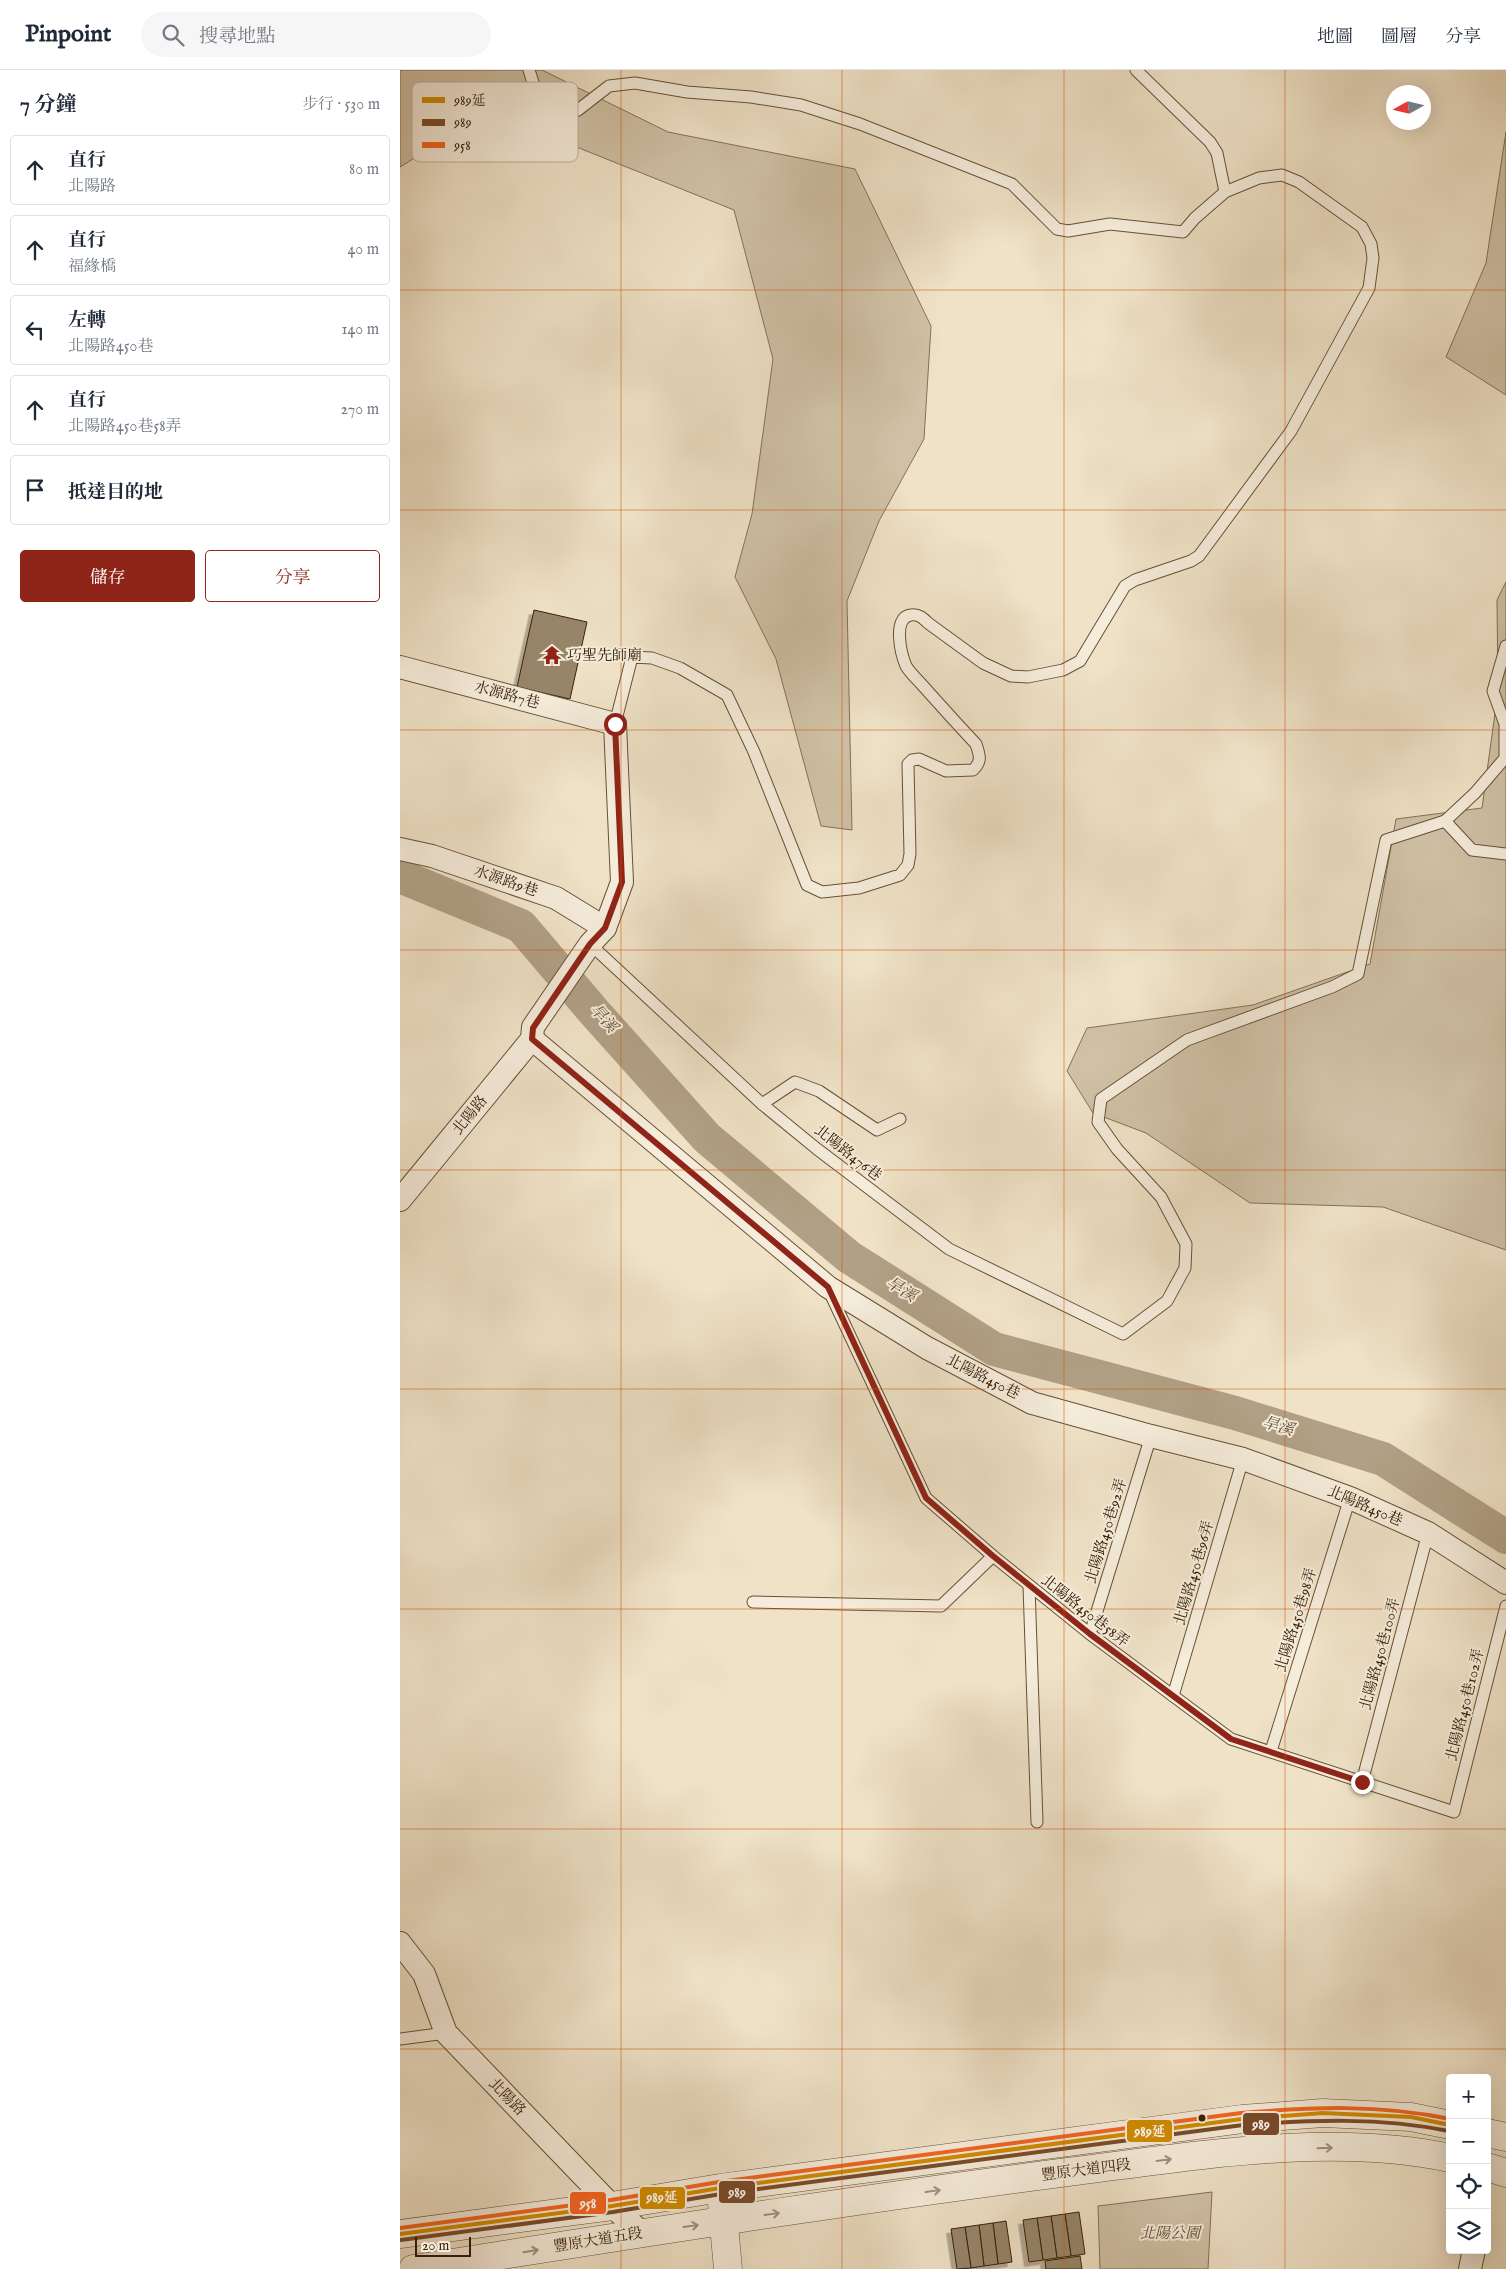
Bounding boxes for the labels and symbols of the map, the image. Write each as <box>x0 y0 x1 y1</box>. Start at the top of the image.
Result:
legend <box>412 82 578 162</box>
north arrow <box>1386 85 1431 130</box>
text: 989延 <box>453 92 486 110</box>
text: 989 <box>453 114 472 132</box>
text: 958 <box>453 137 471 155</box>
temple icon: 巧聖先師廟 <box>541 644 563 666</box>
place label: 巧聖先師廟 <box>567 646 642 665</box>
street label: 水源路7巷 <box>472 677 542 713</box>
route start <box>604 713 627 736</box>
street label: 水源路9巷 <box>471 861 541 901</box>
water label: 旱溪 <box>585 1000 622 1039</box>
street label: 北陽路 <box>448 1092 492 1138</box>
street label: 北陽路476巷 <box>811 1121 885 1185</box>
water label: 旱溪 <box>882 1273 922 1308</box>
street label: 北陽路450巷 <box>943 1350 1023 1404</box>
water label: 旱溪 <box>1260 1413 1298 1442</box>
street label: 北陽路450巷92弄 <box>1081 1476 1131 1586</box>
street label: 北陽路450巷 <box>1324 1482 1406 1530</box>
street label: 北陽路450巷96弄 <box>1170 1519 1218 1627</box>
street label: 北陽路450巷98弄 <box>1271 1566 1321 1674</box>
street label: 北陽路450巷58弄 <box>1037 1571 1133 1651</box>
street label: 北陽路450巷100弄 <box>1356 1596 1404 1712</box>
street label: 北陽路450巷102弄 <box>1442 1647 1488 1763</box>
route end <box>1351 1771 1374 1794</box>
street label: 北陽路 <box>485 2074 529 2120</box>
line badge: 989 <box>1242 2112 1280 2136</box>
unlabelled marker <box>1197 2113 1207 2123</box>
text: 989 <box>1251 2116 1270 2134</box>
line badge: 989延 <box>1126 2119 1173 2143</box>
text: 989延 <box>1133 2123 1166 2141</box>
one-way arrow <box>1317 2143 1333 2152</box>
street label: 豐原大道四段 <box>1040 2155 1132 2185</box>
one-way arrow <box>1155 2155 1171 2165</box>
line badge: 989 <box>718 2180 756 2204</box>
text: 989 <box>727 2184 746 2202</box>
line badge: 989延 <box>639 2186 686 2210</box>
one-way arrow <box>925 2186 941 2196</box>
text: 989延 <box>645 2189 678 2207</box>
line badge: 958 <box>569 2191 607 2215</box>
text: 958 <box>579 2195 597 2213</box>
one-way arrow <box>764 2209 780 2219</box>
one-way arrow <box>683 2221 699 2231</box>
street label: 豐原大道五段 <box>552 2224 644 2256</box>
park label: 北陽公園 <box>1140 2224 1202 2243</box>
scale bar <box>415 2234 471 2257</box>
one-way arrow <box>522 2245 538 2255</box>

